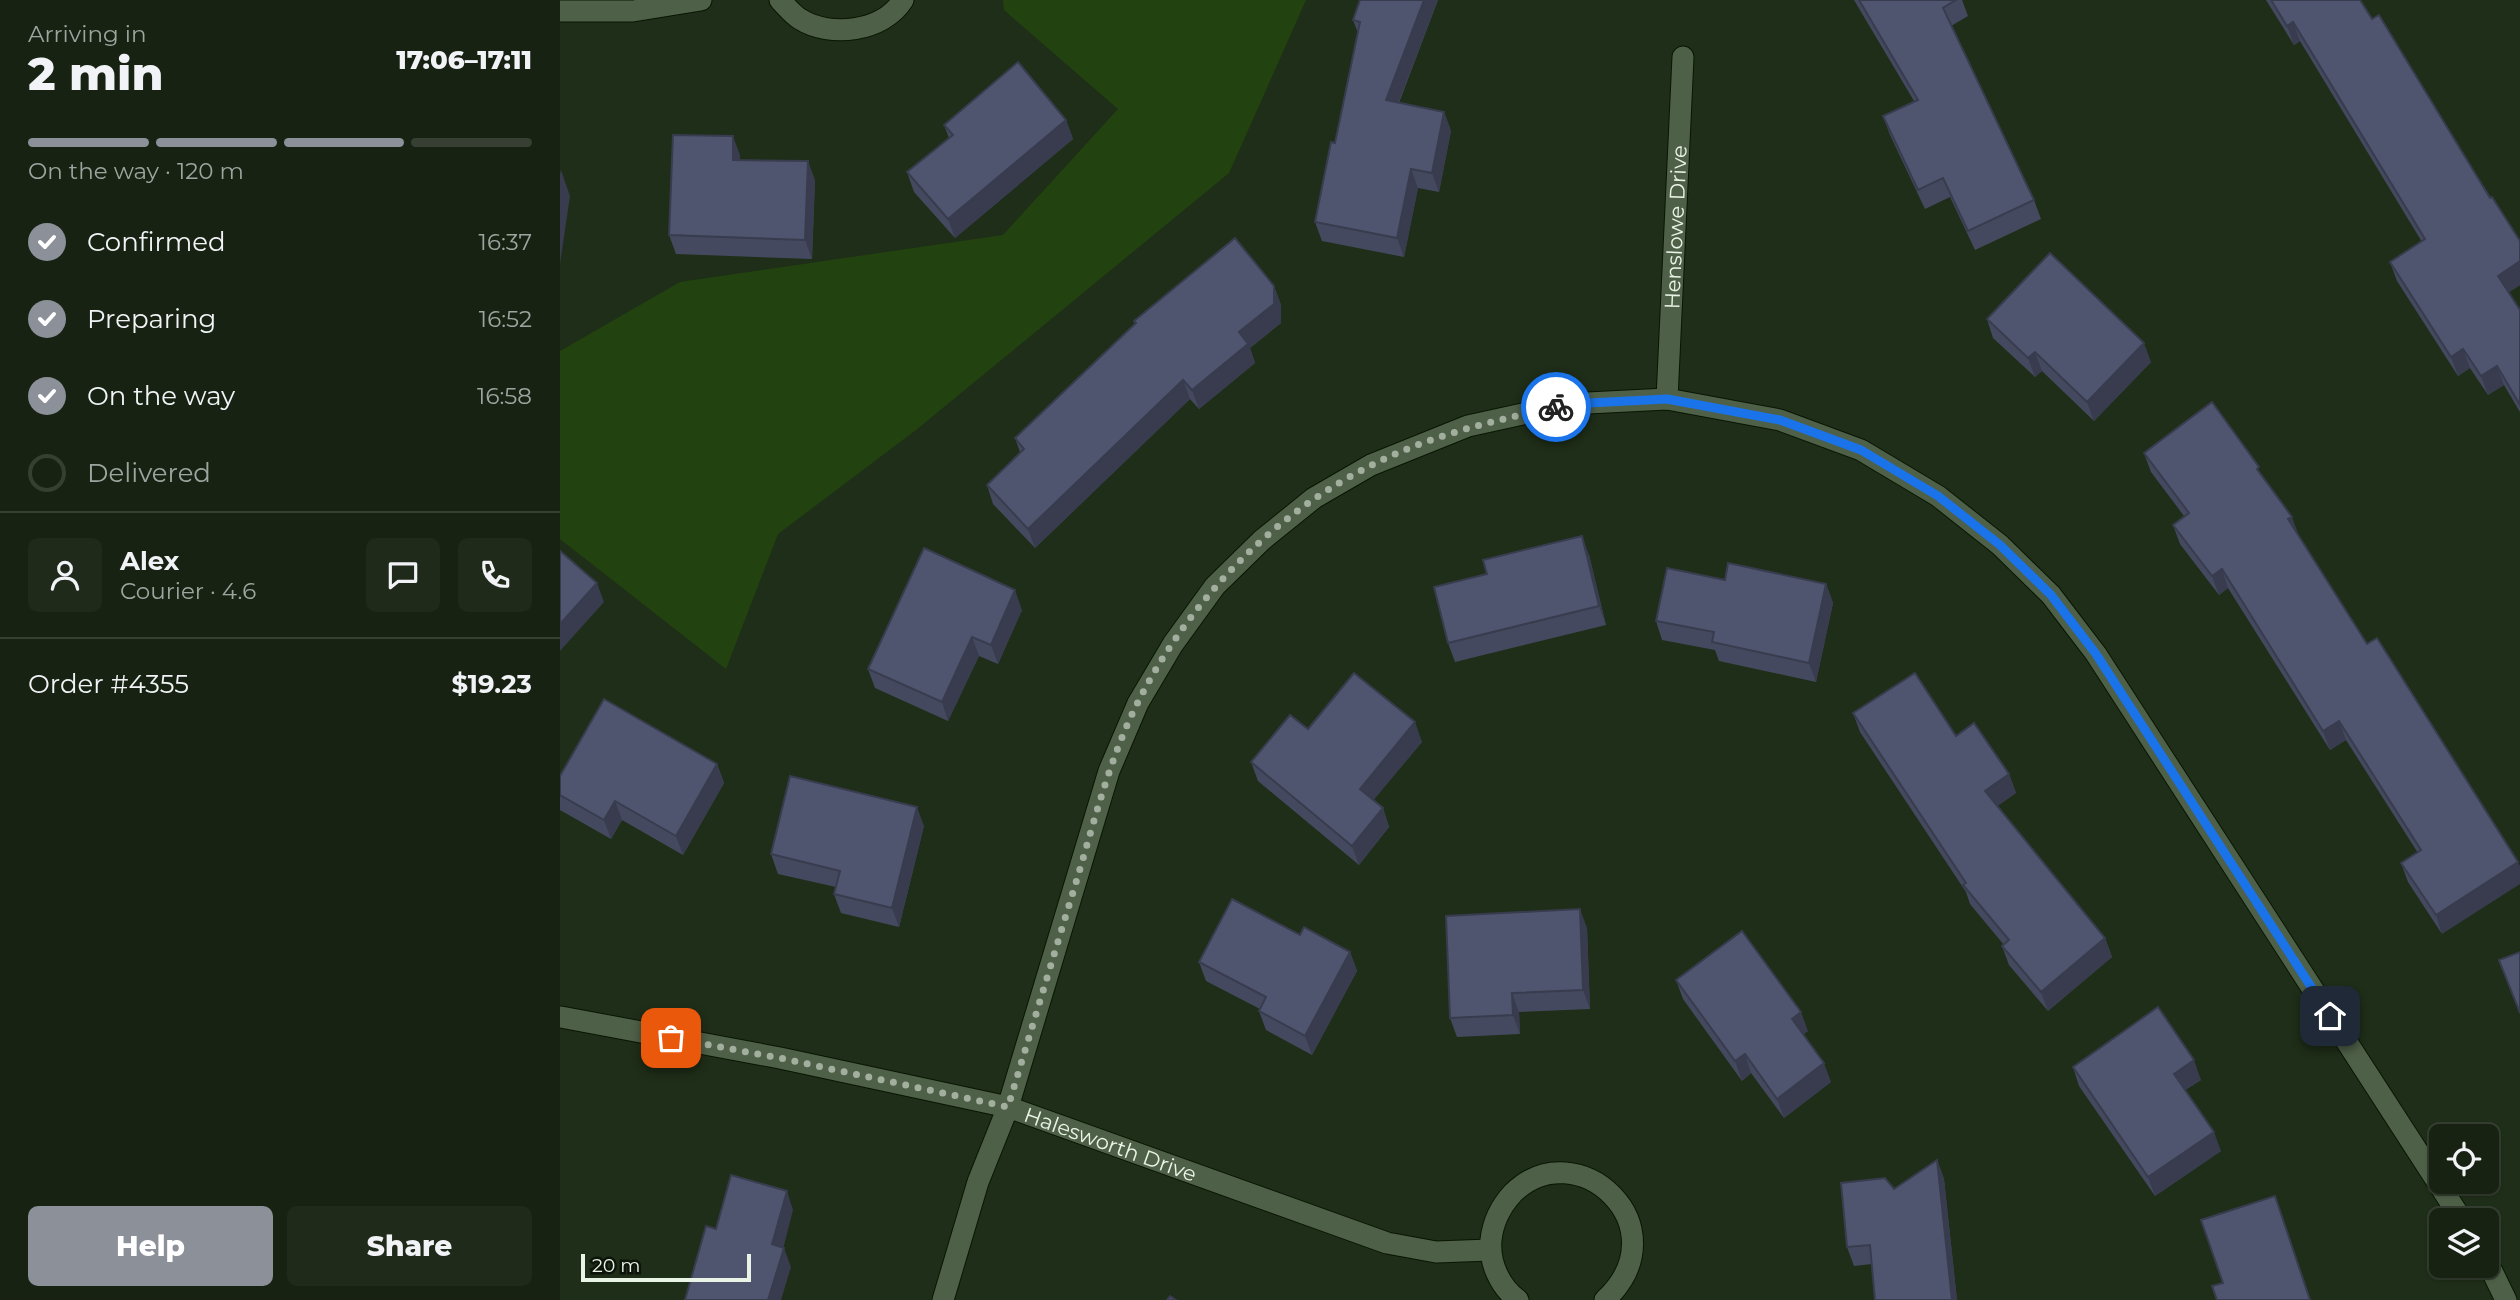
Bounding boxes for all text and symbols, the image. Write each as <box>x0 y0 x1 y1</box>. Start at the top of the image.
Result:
text: Arriving in <box>28 20 147 48</box>
text: 17:06–17:11 <box>396 44 532 76</box>
text: 2 min <box>28 45 163 102</box>
street label: Henslowe Drive <box>1659 145 1691 310</box>
text: On the way · 120 m <box>28 157 244 185</box>
icon: check <box>28 223 66 261</box>
text: Confirmed <box>87 226 226 258</box>
text: 16:37 <box>479 228 532 256</box>
icon: check <box>28 300 66 338</box>
text: Preparing <box>87 303 216 335</box>
text: 16:52 <box>479 305 532 333</box>
courier <box>1521 372 1591 442</box>
icon: check <box>28 377 66 415</box>
text: On the way <box>87 380 235 412</box>
text: 16:58 <box>477 382 532 410</box>
icon: bike <box>1537 388 1575 426</box>
text: Delivered <box>87 457 211 489</box>
button: person <box>28 538 102 612</box>
button: chat <box>366 538 440 612</box>
button: phone <box>458 538 532 612</box>
text: Alex <box>120 545 179 577</box>
text: Courier · 4.6 <box>120 577 256 605</box>
text: Order #4355 <box>28 668 189 700</box>
text: $19.23 <box>451 668 532 700</box>
pin <box>2300 986 2360 1046</box>
icon: home <box>2311 997 2349 1035</box>
pin <box>641 1008 701 1068</box>
icon: bag <box>652 1019 690 1057</box>
street label: Halesworth Drive <box>1021 1101 1200 1186</box>
map controls <box>2429 1124 2499 1278</box>
button: locate <box>2429 1124 2499 1194</box>
button: Help <box>28 1206 273 1286</box>
button: Share <box>287 1206 532 1286</box>
button: layers <box>2429 1208 2499 1278</box>
scale bar <box>581 1251 751 1283</box>
text: 20 m <box>592 1254 640 1277</box>

